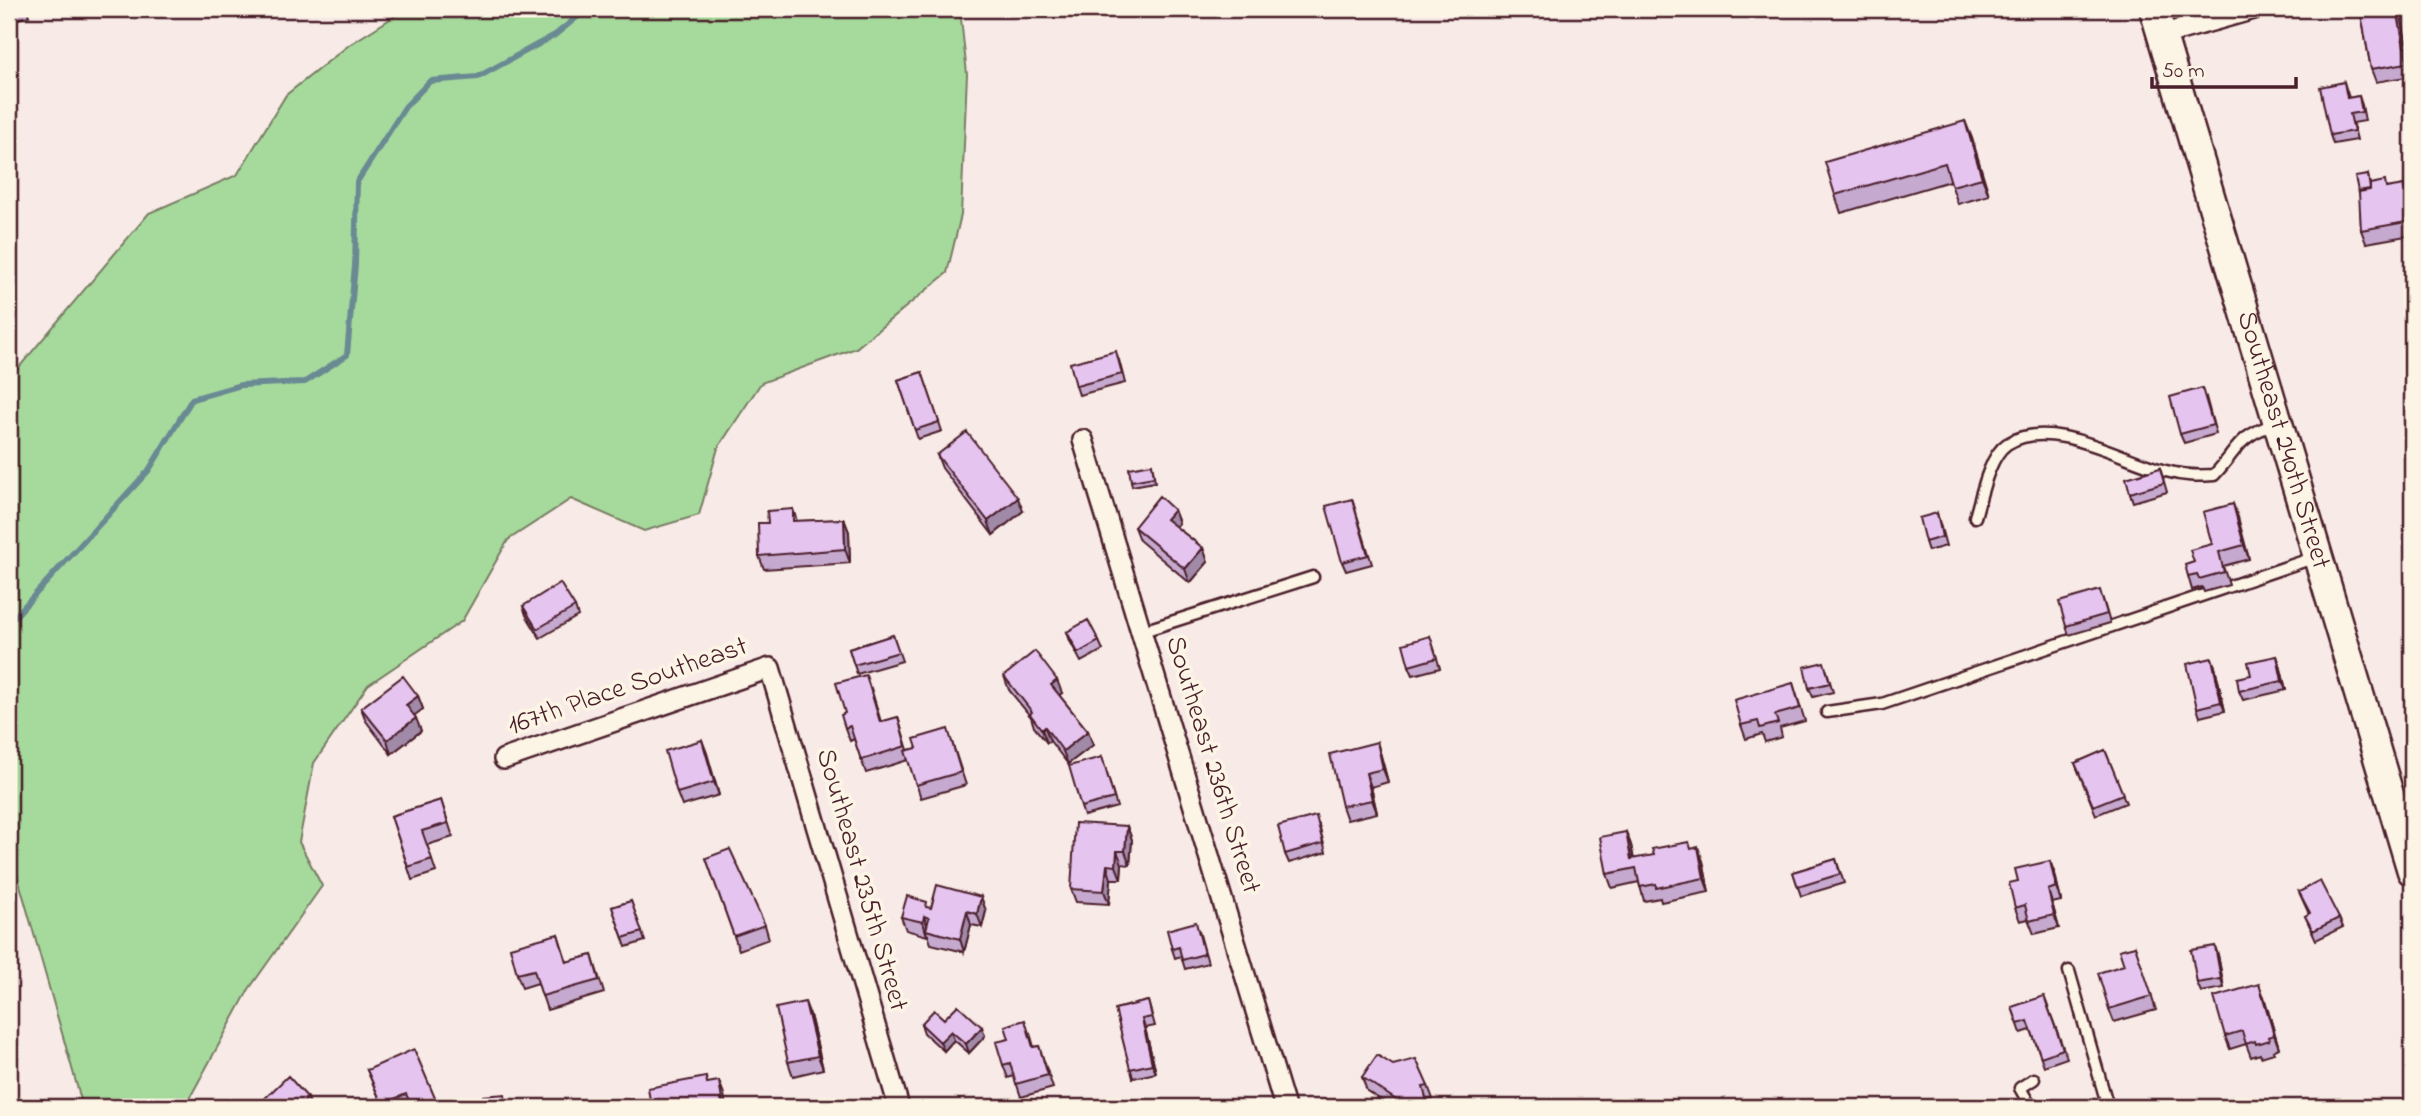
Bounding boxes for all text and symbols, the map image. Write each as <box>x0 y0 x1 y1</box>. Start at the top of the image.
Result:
scale bar <box>2152 46 2295 90</box>
text: 50 m <box>2162 57 2205 87</box>
street label: Southeast 240th Street <box>2225 306 2341 574</box>
street label: 167th Place Southeast <box>503 627 753 747</box>
street label: Southeast 236th Street <box>1153 631 1271 899</box>
street label: Southeast 235th Street <box>804 744 918 1016</box>

